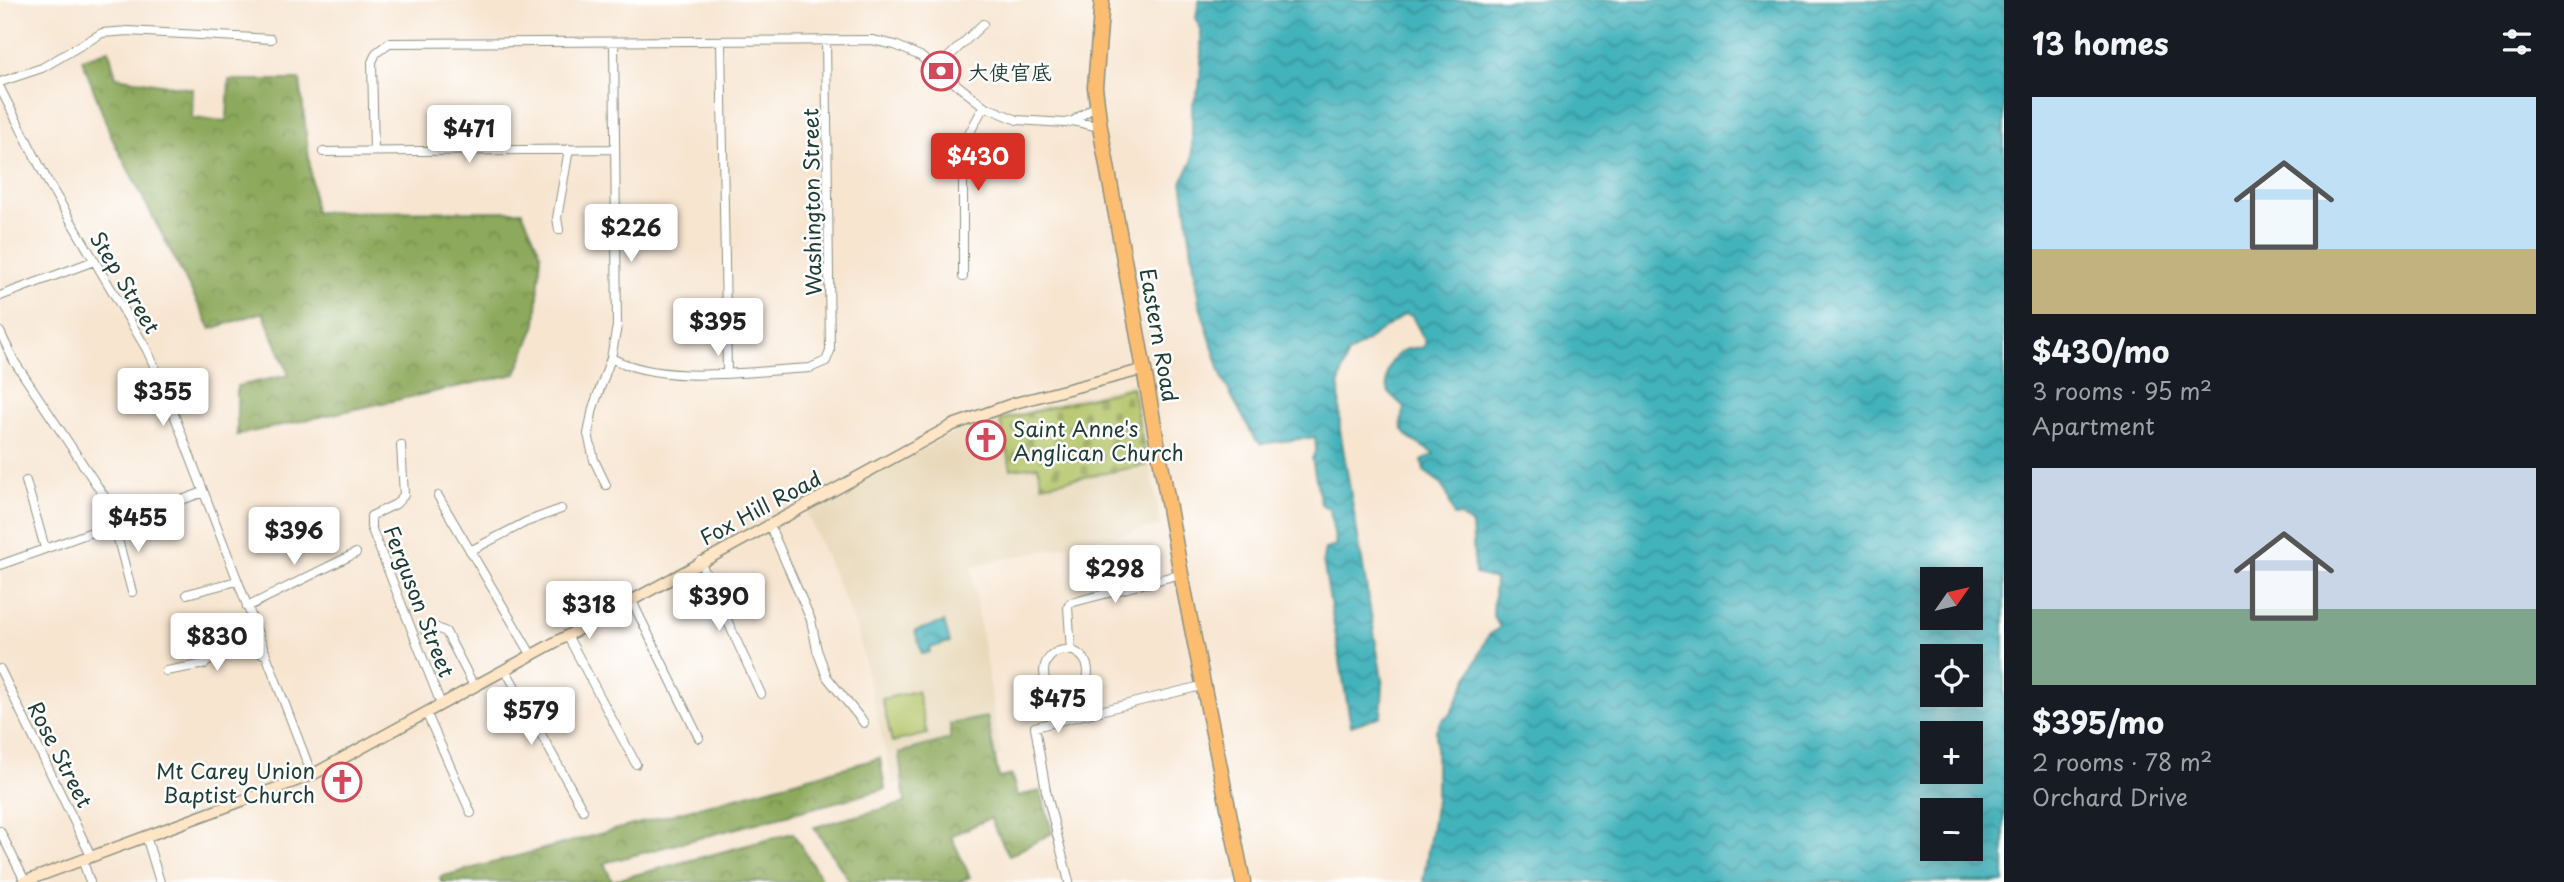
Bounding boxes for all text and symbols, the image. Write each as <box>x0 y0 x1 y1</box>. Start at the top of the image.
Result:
text: 13 homes <box>2032 20 2169 65</box>
icon: filters <box>2498 23 2536 61</box>
bank icon: 大使官底 <box>920 50 962 92</box>
place label: 大使官底 <box>968 55 1052 87</box>
pin: $471 <box>428 106 510 165</box>
street label: Washington Street <box>793 108 829 296</box>
text: $471 <box>443 110 495 145</box>
pin: $430 <box>937 134 1019 193</box>
text: $430 <box>947 138 1009 173</box>
icon: home <box>2221 142 2347 268</box>
pin: $226 <box>590 204 672 264</box>
text: $226 <box>601 209 661 244</box>
street label: Step Street <box>83 225 169 339</box>
street label: Eastern Road <box>1133 266 1187 404</box>
pin: $395 <box>677 298 759 358</box>
text: $395 <box>689 303 747 338</box>
text: $430/mo <box>2032 328 2169 373</box>
pin: $355 <box>122 368 204 428</box>
text: $355 <box>134 373 192 408</box>
text: 3 rooms · 95 m² <box>2032 373 2212 408</box>
text: Apartment <box>2032 408 2155 443</box>
place label: Saint Anne's Anglican Church <box>1013 412 1184 468</box>
church icon: Saint Anne's Anglican Church <box>965 419 1007 461</box>
street label: Fox Hill Road <box>694 462 826 552</box>
pin: $455 <box>97 494 179 554</box>
text: $455 <box>108 499 168 534</box>
pin: $396 <box>253 508 335 567</box>
text: $396 <box>265 512 323 547</box>
icon: home <box>2221 513 2347 639</box>
street label: Ferguson Street <box>376 520 464 682</box>
pin: $298 <box>1074 546 1156 605</box>
text: $298 <box>1085 550 1145 585</box>
north arrow <box>1920 567 1983 630</box>
map controls <box>1920 567 1983 861</box>
pin: $390 <box>678 574 760 633</box>
text: $390 <box>689 578 749 613</box>
pin: $318 <box>548 582 630 641</box>
text: $318 <box>562 586 616 621</box>
pin: $830 <box>176 614 258 673</box>
text: $830 <box>187 618 247 653</box>
button: locate <box>1920 644 1983 707</box>
pin: $475 <box>1017 676 1099 735</box>
text: $475 <box>1030 680 1086 715</box>
pin: $579 <box>490 688 572 747</box>
text: $579 <box>503 692 559 727</box>
street label: Rose Street <box>20 695 102 813</box>
text: $395/mo <box>2032 699 2164 744</box>
button: + <box>1920 721 1983 784</box>
text: 2 rooms · 78 m² <box>2032 744 2212 779</box>
place label: Mt Carey Union Baptist Church <box>156 754 315 810</box>
church icon: Mt Carey Union Baptist Church <box>321 761 363 803</box>
text: Orchard Drive <box>2032 779 2188 814</box>
button: − <box>1920 798 1983 861</box>

